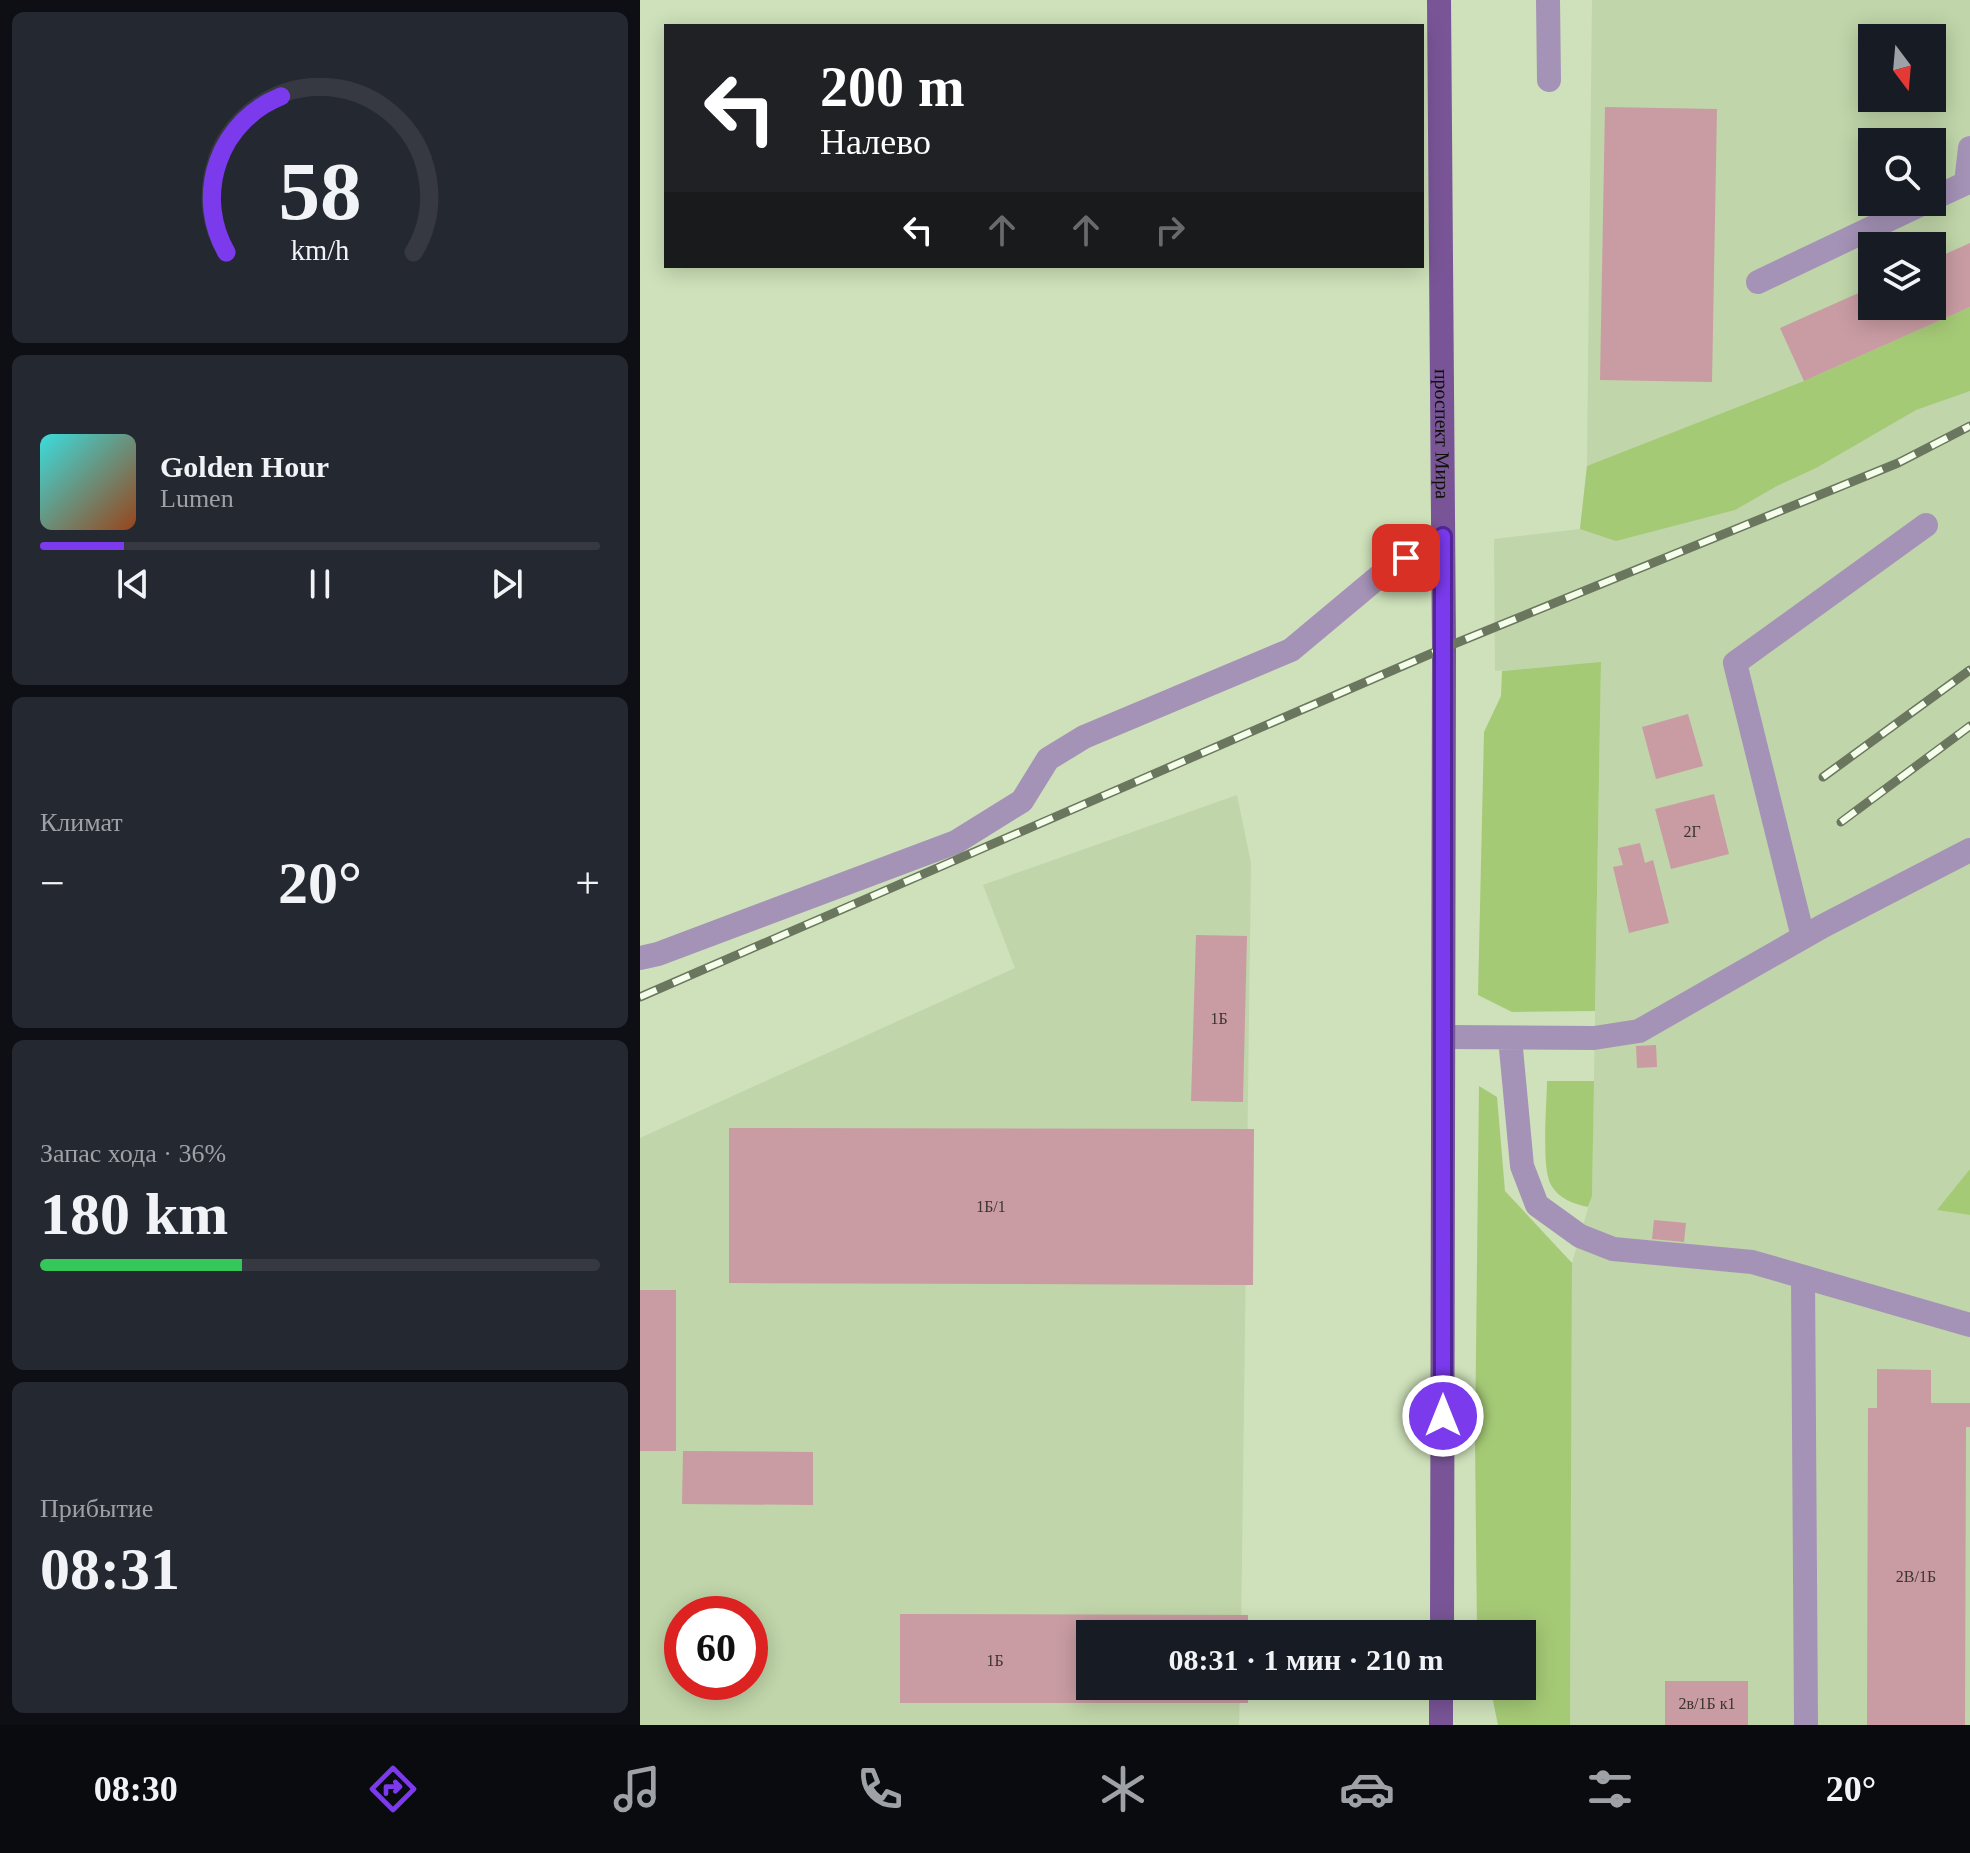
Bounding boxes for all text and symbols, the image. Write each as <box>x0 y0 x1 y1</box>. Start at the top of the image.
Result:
north arrow <box>1858 24 1946 112</box>
map controls <box>1858 24 1946 320</box>
icon: left <box>688 56 792 160</box>
text: 200 m <box>820 56 965 118</box>
text: Налево <box>820 122 931 162</box>
button: search <box>1858 128 1946 216</box>
text: 58 <box>278 145 362 237</box>
icon: left <box>896 208 940 252</box>
icon: ahead <box>980 208 1024 252</box>
icon: ahead <box>1064 208 1108 252</box>
icon: right <box>1148 208 1192 252</box>
button: layers <box>1858 232 1946 320</box>
text: km/h <box>291 235 349 266</box>
street label: проспект Мира <box>1430 369 1454 499</box>
text: Golden Hour <box>160 450 329 483</box>
text: Lumen <box>160 484 234 513</box>
pin <box>1372 524 1440 592</box>
icon: arrive <box>1384 536 1428 580</box>
icon: previous <box>111 562 155 606</box>
icon: pause <box>298 562 342 606</box>
icon: next <box>485 562 529 606</box>
text: Климат <box>40 808 123 837</box>
house number: 2Г <box>1683 823 1701 840</box>
text: 20° <box>278 850 362 916</box>
text: − <box>40 859 65 908</box>
text: + <box>575 859 600 908</box>
house number: 1Б <box>1210 1010 1228 1027</box>
text: Запас хода · 36% <box>40 1139 226 1168</box>
text: 180 km <box>40 1181 228 1247</box>
house number: 1Б/1 <box>976 1198 1006 1215</box>
position arrow <box>1401 1374 1485 1458</box>
text: Прибытие <box>40 1494 153 1523</box>
text: 08:31 <box>40 1536 180 1602</box>
house number: 2В/1Б <box>1896 1568 1936 1585</box>
speed limit sign: 60 <box>664 1596 768 1700</box>
text: 08:31 · 1 мин · 210 m <box>1169 1643 1444 1676</box>
house number: 1Б <box>986 1652 1004 1669</box>
house number: 2в/1Б к1 <box>1679 1695 1735 1712</box>
icon: directions <box>365 1761 421 1817</box>
icon: music <box>609 1761 665 1817</box>
icon: phone <box>852 1761 908 1817</box>
icon: climate <box>1095 1761 1151 1817</box>
icon: car <box>1339 1761 1395 1817</box>
icon: filters <box>1582 1761 1638 1817</box>
text: 08:30 <box>94 1769 178 1809</box>
text: 20° <box>1826 1769 1876 1809</box>

